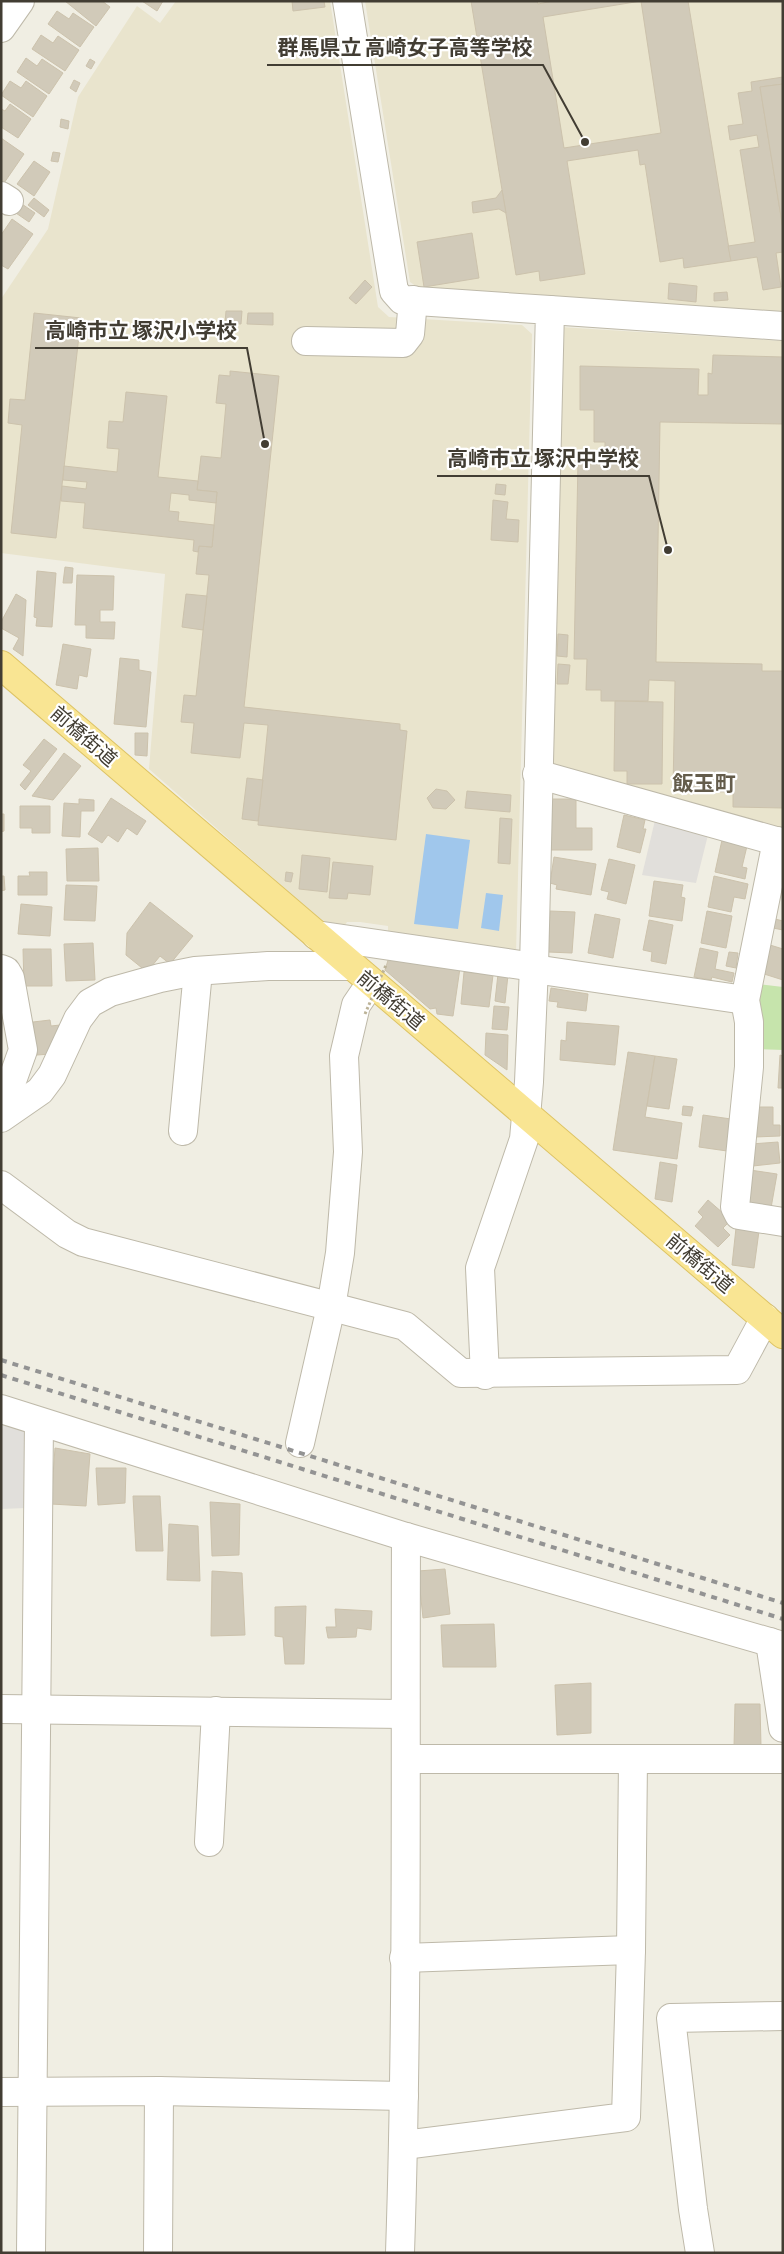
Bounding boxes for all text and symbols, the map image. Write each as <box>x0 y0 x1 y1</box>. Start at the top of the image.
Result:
callout: 群馬県立 高崎女子高等学校 <box>267 29 543 65</box>
text: 群馬県立 高崎女子高等学校 <box>277 36 533 59</box>
callout: 高崎市立 塚沢小学校 <box>35 312 247 348</box>
text: 高崎市立 塚沢小学校 <box>45 320 237 342</box>
callout: 高崎市立 塚沢中学校 <box>437 440 649 476</box>
text: 高崎市立 塚沢中学校 <box>447 448 639 470</box>
street label: 前橋街道 <box>47 702 121 771</box>
district label: 飯玉町 <box>672 773 736 795</box>
street label: 前橋街道 <box>353 967 428 1034</box>
street label: 前橋街道 <box>662 1230 737 1297</box>

